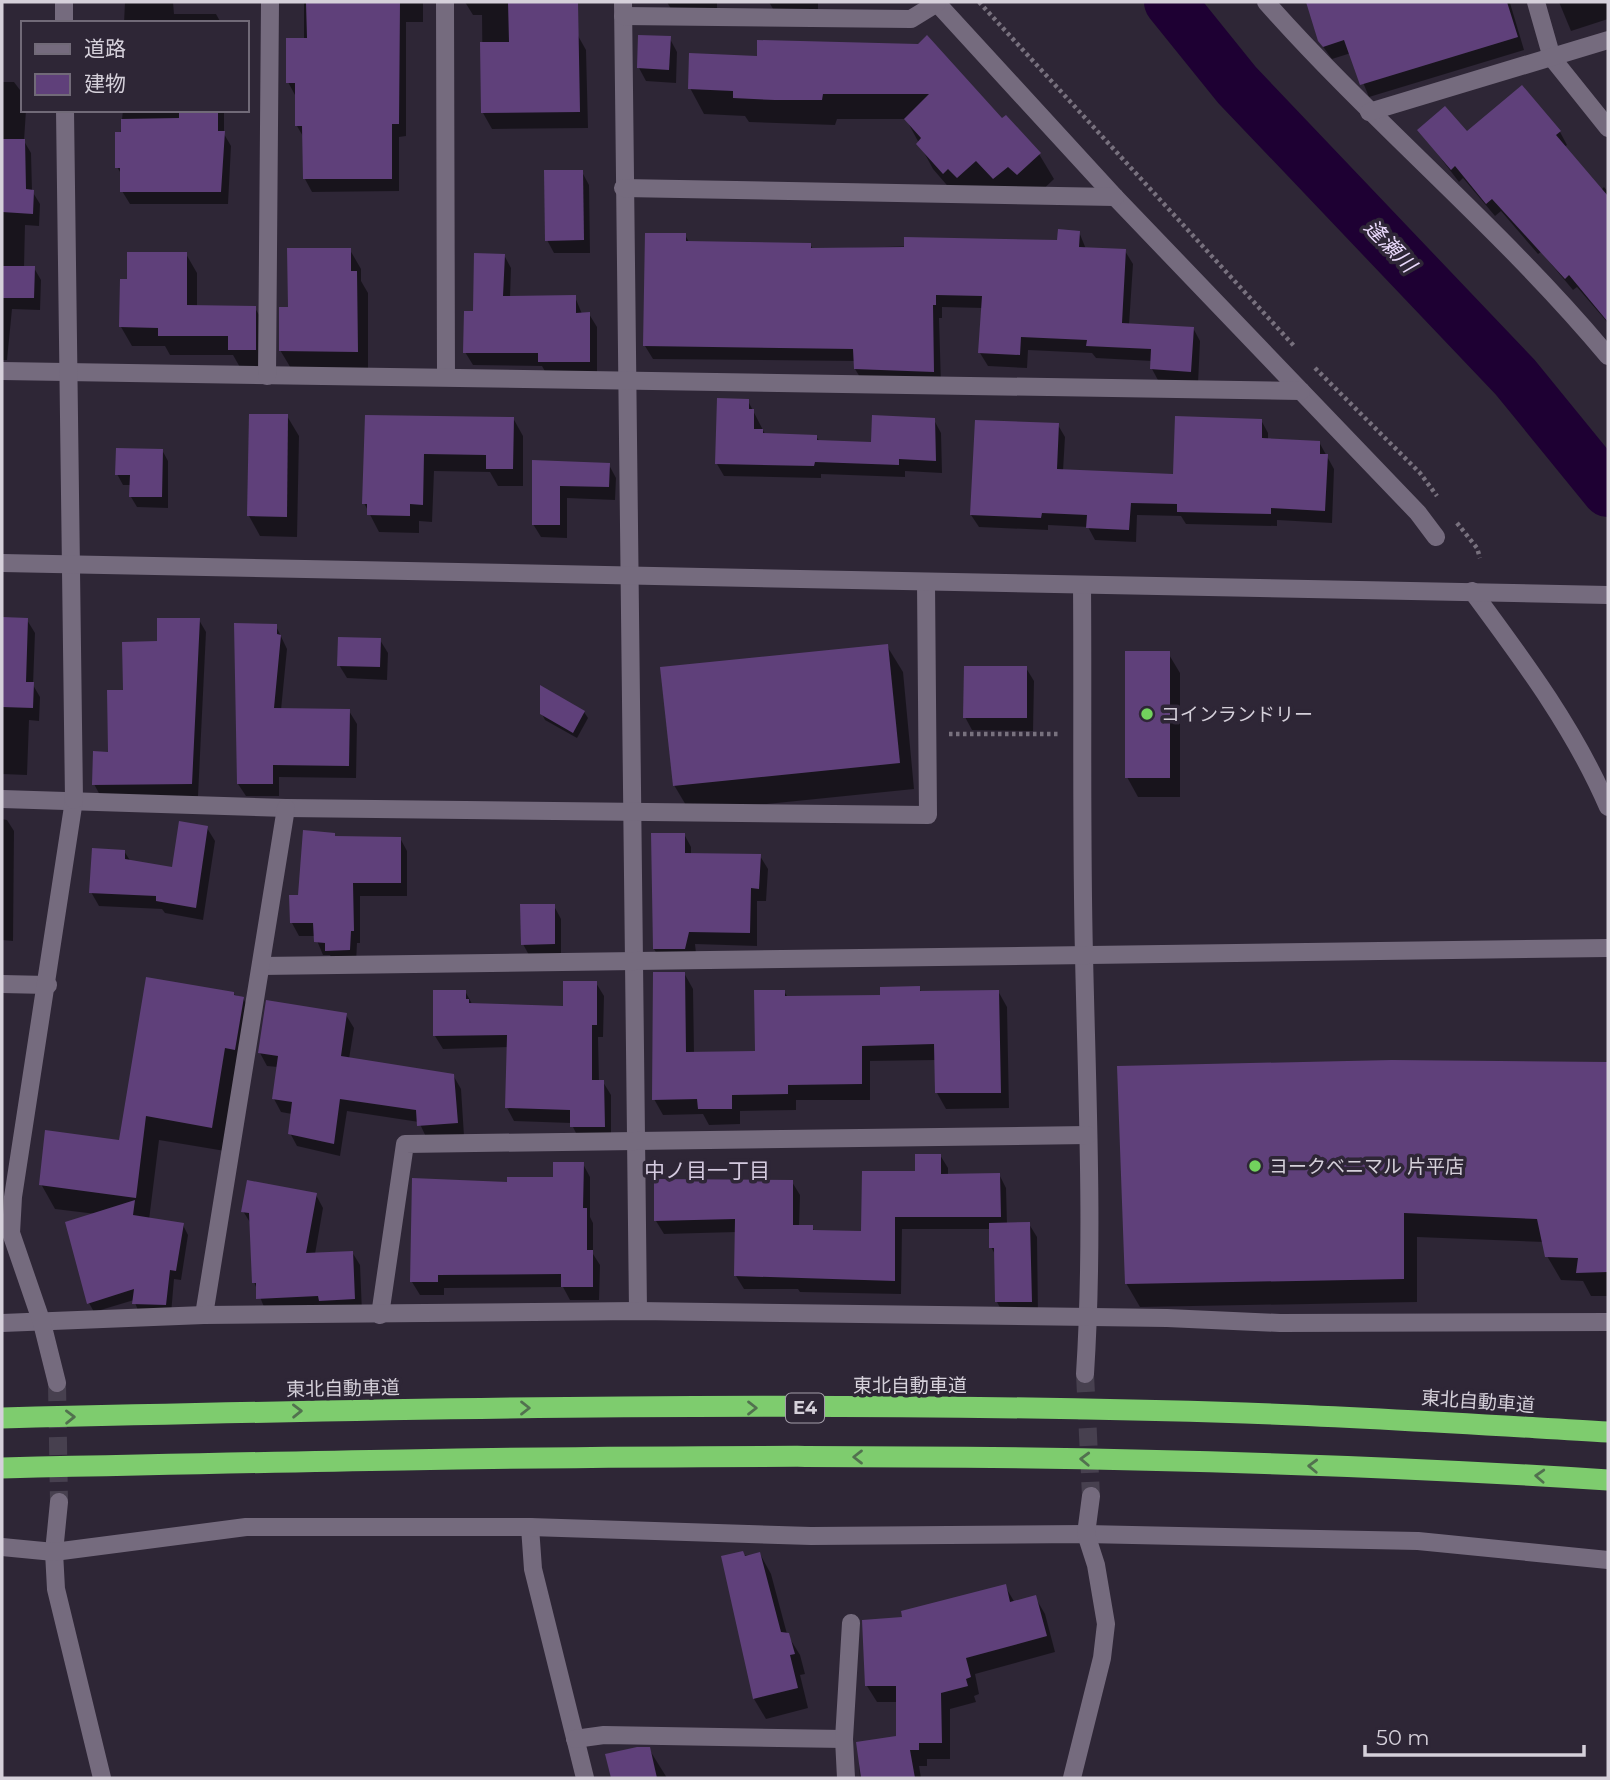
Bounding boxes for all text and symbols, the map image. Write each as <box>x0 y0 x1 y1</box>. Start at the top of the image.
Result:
legend <box>21 21 248 112</box>
text: 道路 <box>84 36 126 61</box>
text: 建物 <box>84 71 126 96</box>
water label: 逢瀬川 <box>1359 214 1423 278</box>
place label: コインランドリー <box>1161 703 1313 726</box>
marker: コインランドリー <box>1139 706 1155 722</box>
place label: ヨークベニマル 片平店 <box>1269 1155 1464 1178</box>
district label: 中ノ目一丁目 <box>644 1158 770 1183</box>
marker: ヨークベニマル 片平店 <box>1247 1158 1263 1174</box>
street label: 東北自動車道 <box>853 1374 967 1397</box>
street label: 東北自動車道 <box>286 1376 400 1401</box>
street label: 東北自動車道 <box>1420 1386 1536 1417</box>
road number: E4 <box>786 1394 824 1422</box>
one-way arrow <box>748 1400 758 1416</box>
one-way arrow <box>520 1401 531 1416</box>
one-way arrow <box>292 1404 303 1419</box>
one-way arrow <box>65 1409 76 1424</box>
one-way arrow <box>852 1449 863 1465</box>
one-way arrow <box>1080 1452 1091 1467</box>
one-way arrow <box>1307 1458 1318 1473</box>
one-way arrow <box>1534 1468 1545 1483</box>
scale bar <box>1365 1714 1584 1758</box>
text: 50 m <box>1376 1725 1430 1750</box>

